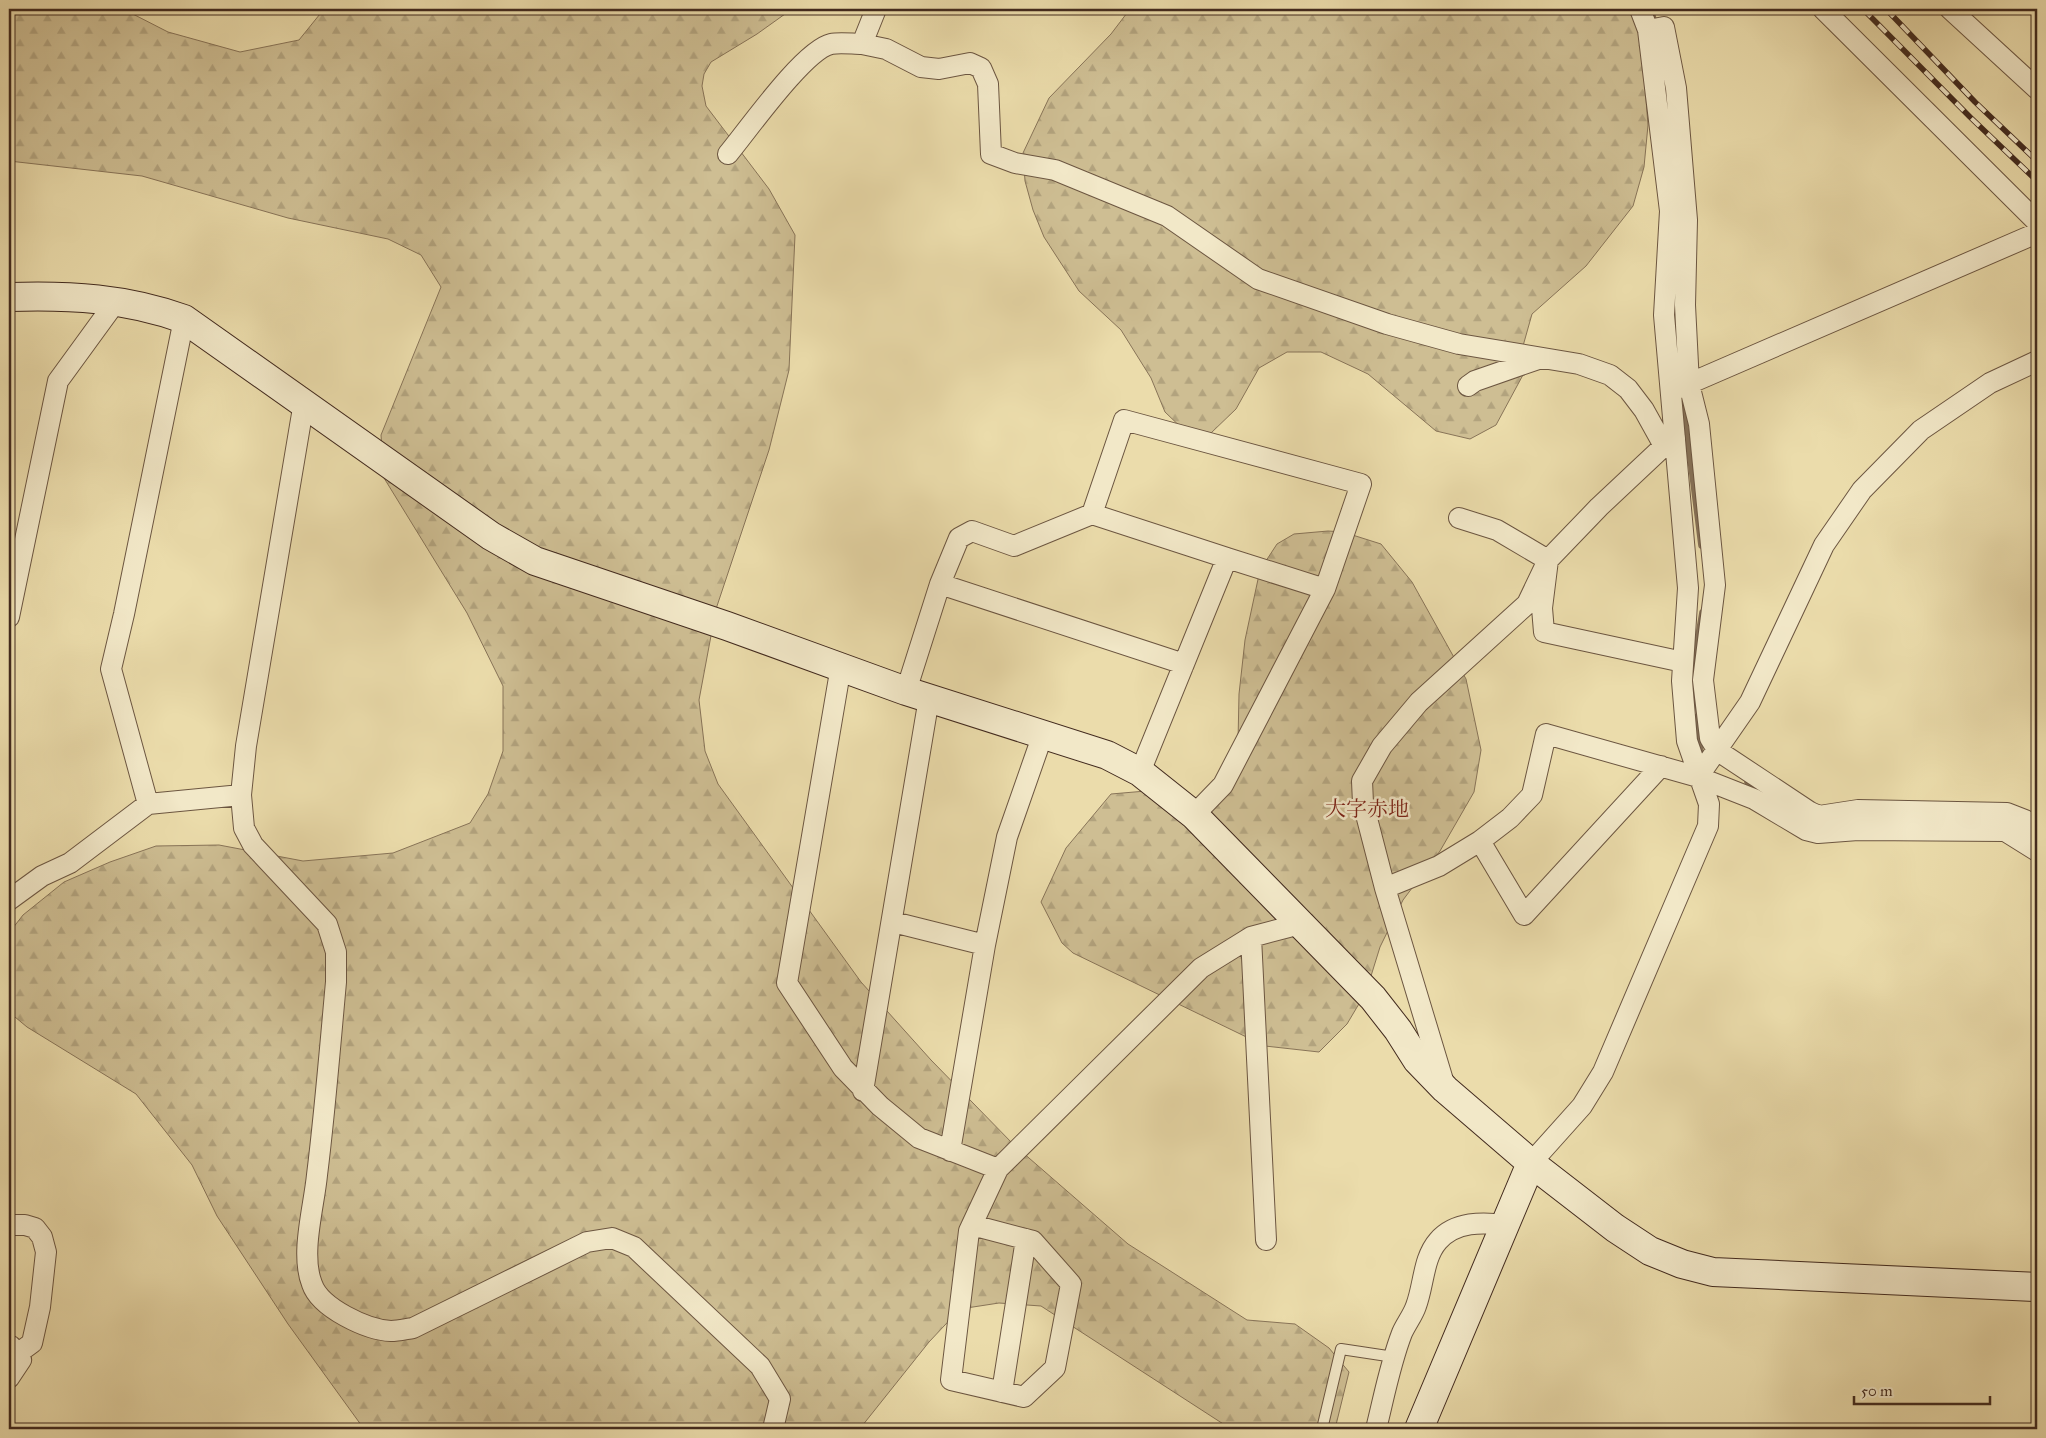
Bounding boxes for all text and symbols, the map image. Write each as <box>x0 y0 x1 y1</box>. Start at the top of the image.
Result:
district label: 大字赤地 <box>1325 796 1409 822</box>
scale bar <box>1854 1373 1990 1405</box>
text: 50 m <box>1861 1382 1893 1400</box>

